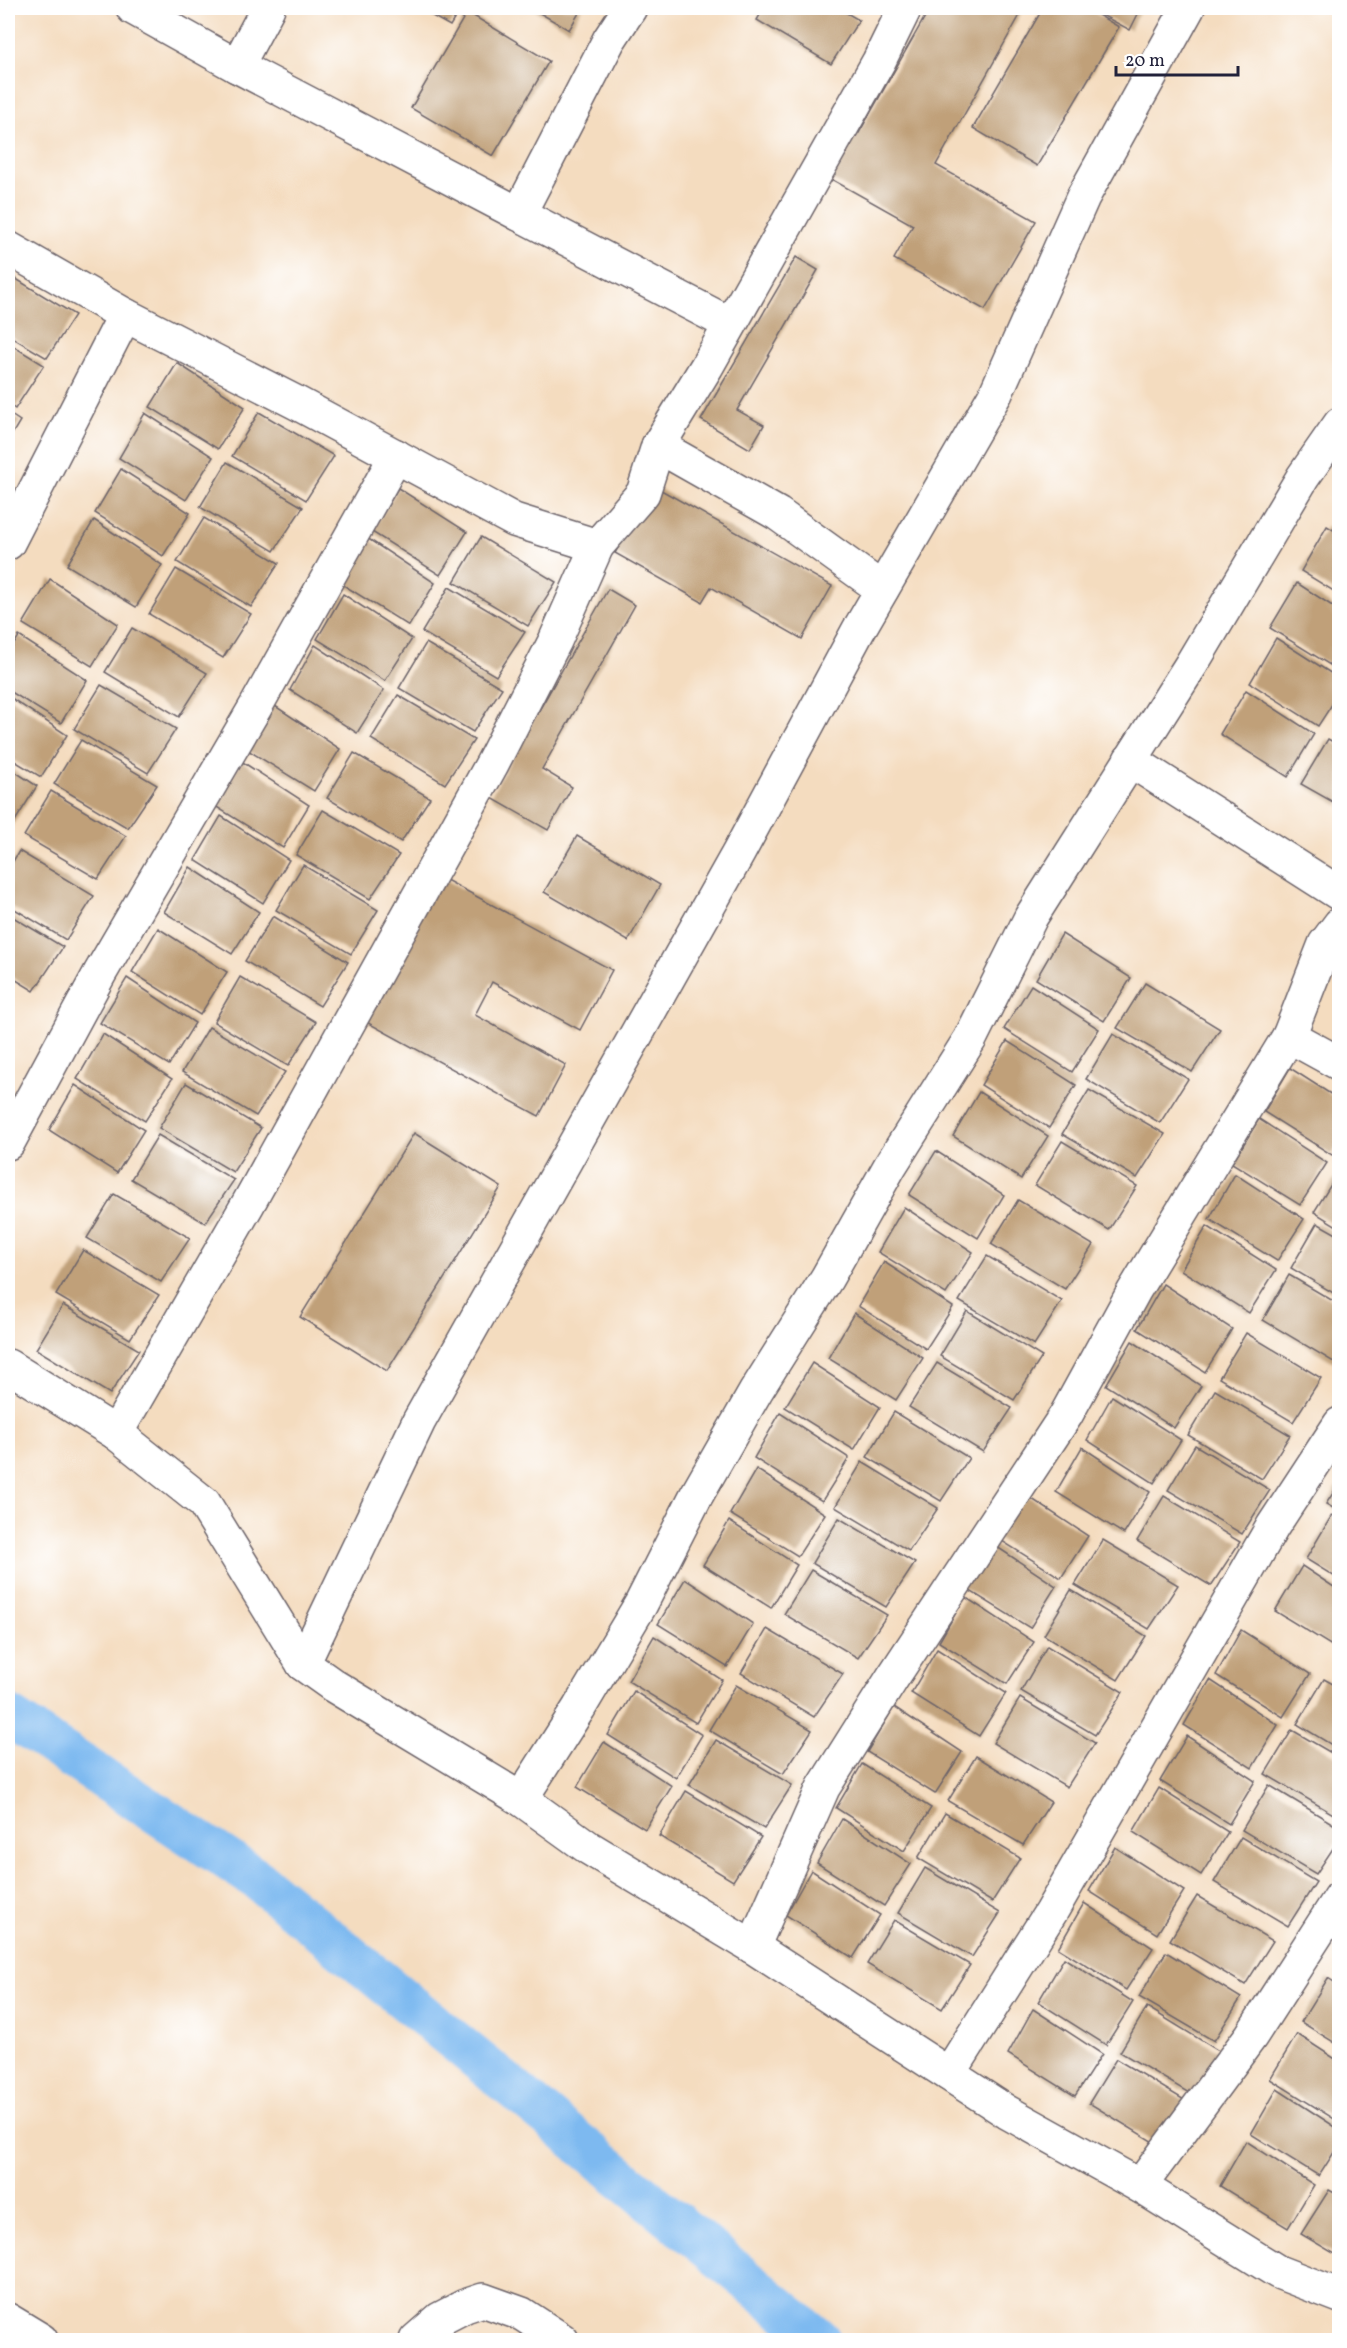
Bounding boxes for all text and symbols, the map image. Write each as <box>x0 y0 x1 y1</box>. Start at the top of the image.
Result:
scale bar <box>1116 39 1238 77</box>
text: 20 m <box>1125 49 1165 74</box>

